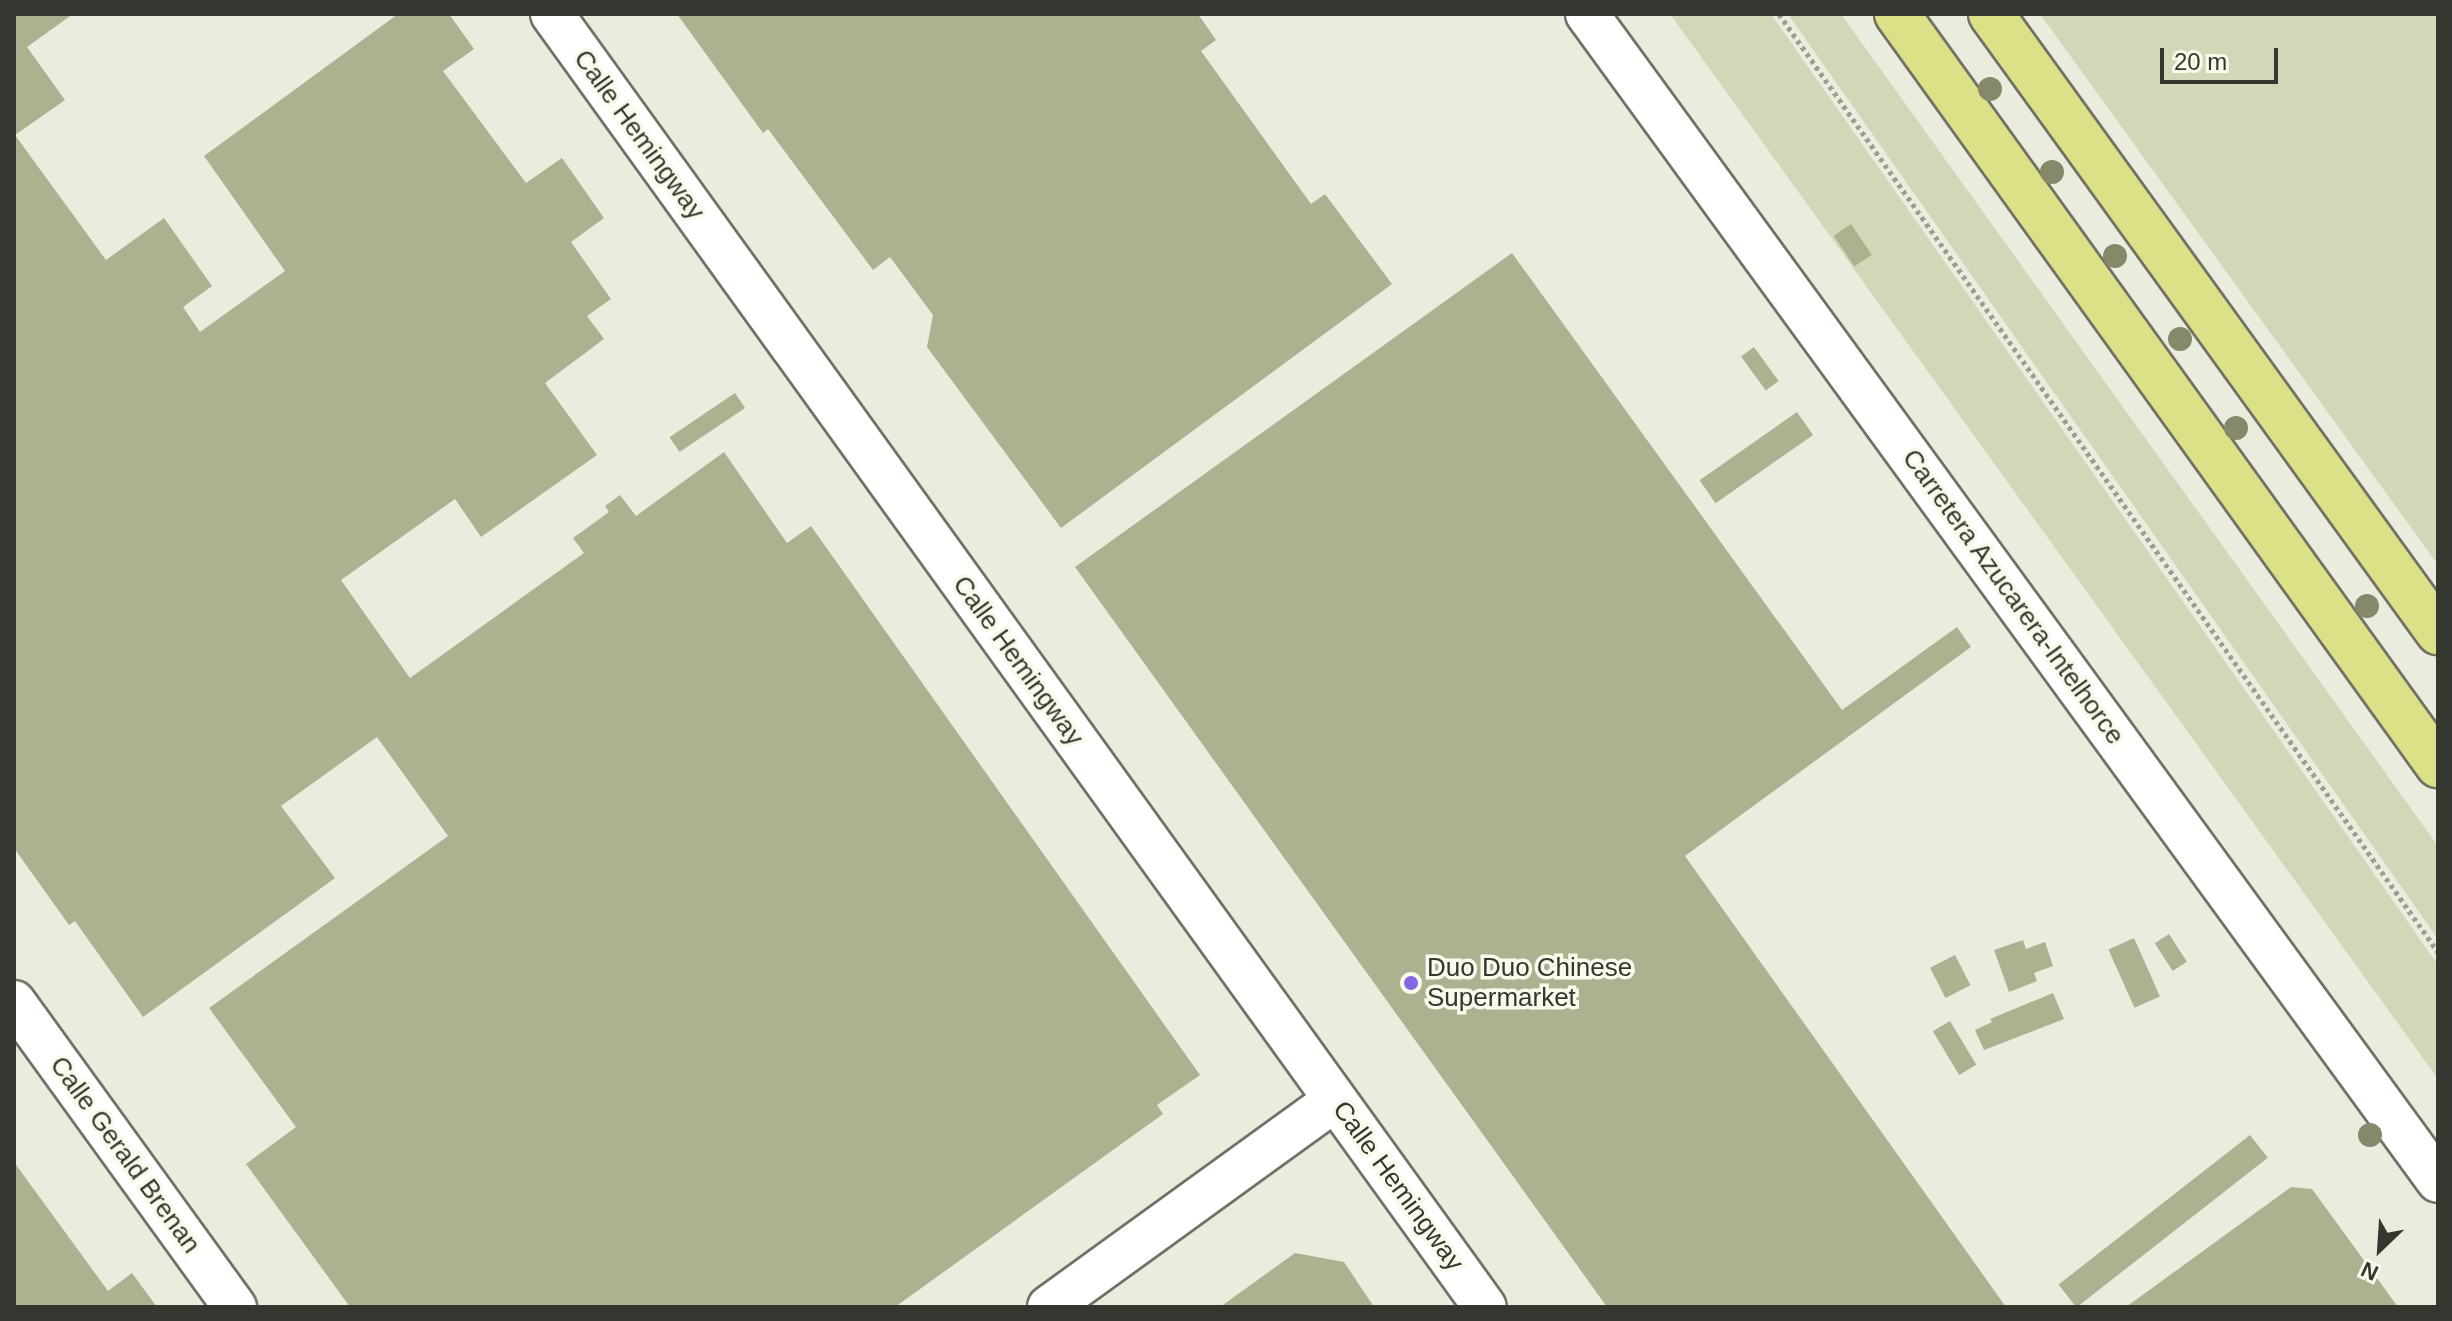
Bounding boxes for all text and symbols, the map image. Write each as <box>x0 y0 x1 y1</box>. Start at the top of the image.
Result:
scale bar <box>2164 32 2282 82</box>
street label: Calle Hemingway <box>567 44 711 226</box>
text: 20 m <box>2174 48 2227 75</box>
street label: Carretera Azucarera-Intelhorce <box>1895 443 2131 751</box>
street label: Calle Hemingway <box>946 570 1090 752</box>
place label: Duo Duo Chinese Supermarket <box>1427 952 1632 1014</box>
marker: Duo Duo Chinese Supermarket <box>1402 974 1420 992</box>
street label: Calle Gerald Brenan <box>43 1051 207 1259</box>
street label: Calle Hemingway <box>1326 1095 1470 1277</box>
north arrow <box>2340 1209 2420 1289</box>
text: N <box>2357 1257 2382 1286</box>

